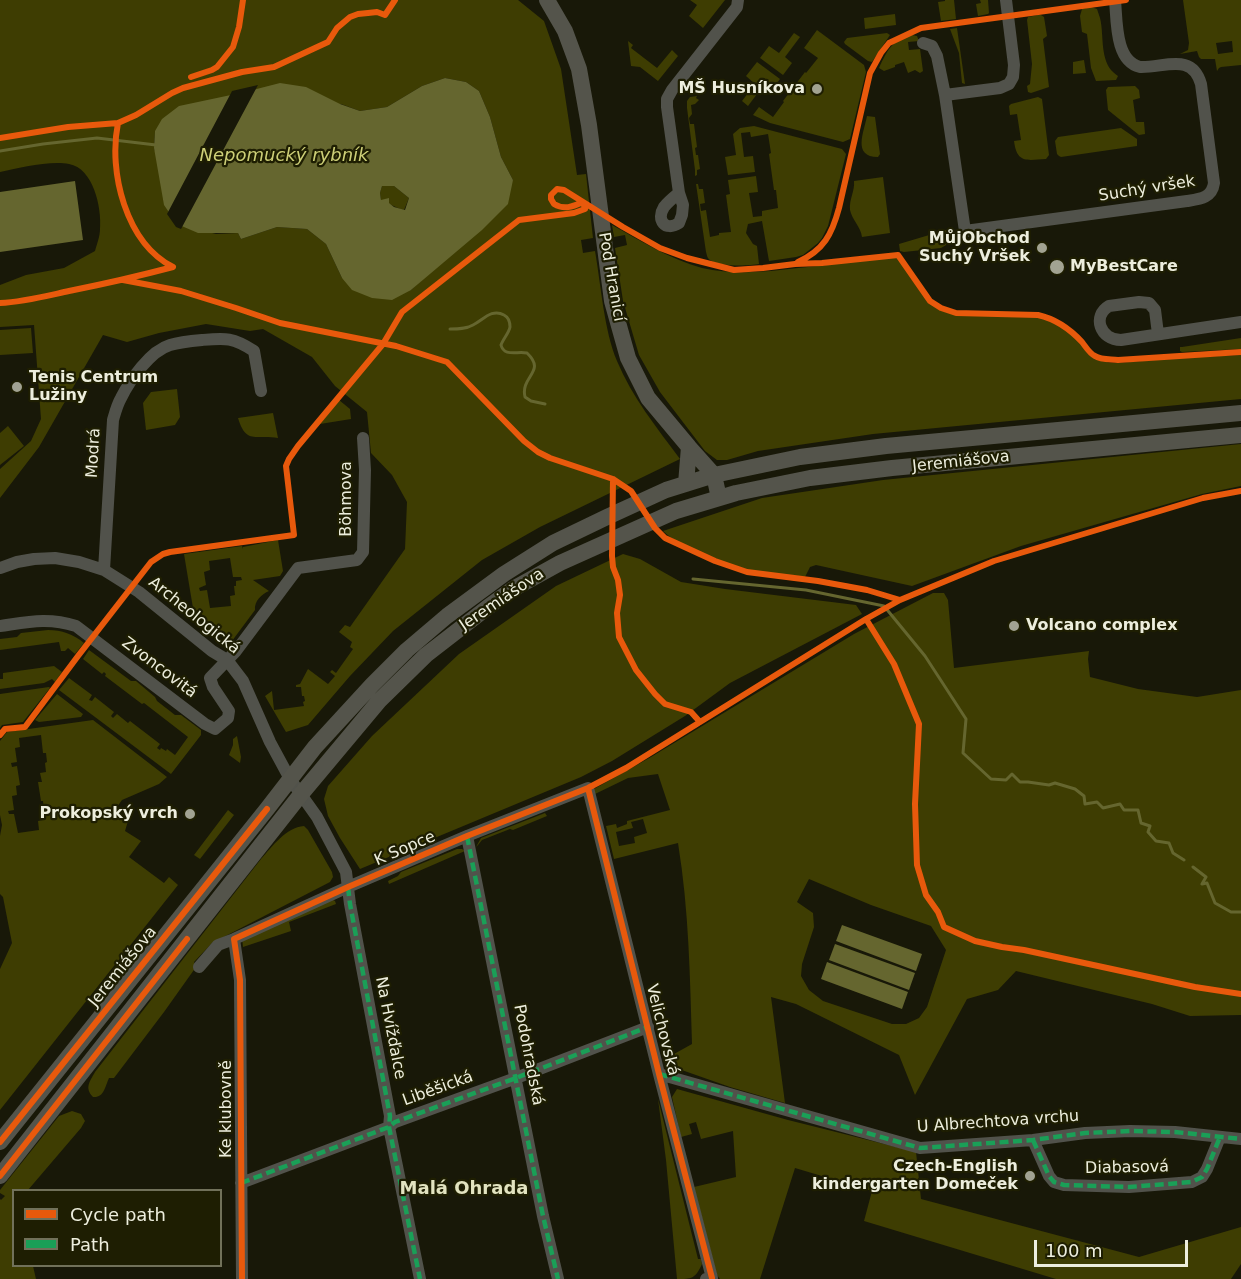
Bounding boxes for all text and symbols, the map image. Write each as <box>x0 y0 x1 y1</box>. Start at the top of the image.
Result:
place label: MŠ Husníkova <box>678 79 805 99</box>
marker: MŠ Husníkova <box>810 82 824 96</box>
water label: Nepomucký rybník <box>200 145 368 167</box>
street label: Suchý vršek <box>1097 172 1197 206</box>
place label: MůjObchod Suchý Vršek <box>919 229 1030 267</box>
street label: Pod Hranicí <box>594 231 628 323</box>
marker: MůjObchod Suchý Vršek <box>1035 241 1049 255</box>
place label: MyBestCare <box>1070 257 1178 277</box>
marker: MyBestCare <box>1048 258 1066 276</box>
place label: Tenis Centrum Lužiny <box>29 368 158 406</box>
marker: Tenis Centrum Lužiny <box>10 380 24 394</box>
street label: Modrá <box>83 427 105 479</box>
street label: Jeremiášova <box>911 447 1011 477</box>
street label: Böhmova <box>337 461 357 537</box>
street label: Jeremiášova <box>456 565 548 635</box>
street label: Archeologická <box>144 573 244 659</box>
place label: Volcano complex <box>1026 616 1177 636</box>
marker: Volcano complex <box>1007 619 1021 633</box>
street label: Zvoncovitá <box>118 634 200 702</box>
place label: Prokopský vrch <box>39 804 178 824</box>
marker: Prokopský vrch <box>183 807 197 821</box>
street label: K Sopce <box>372 828 438 870</box>
street label: Jeremiášova <box>85 923 161 1011</box>
street label: Na Hvížďalce <box>371 975 409 1081</box>
street label: Velichovská <box>641 982 683 1078</box>
street label: Podohradská <box>509 1003 547 1107</box>
street label: Ke klubovně <box>217 1060 237 1158</box>
street label: Liběšická <box>400 1067 476 1111</box>
street label: U Albrechtova vrchu <box>916 1107 1080 1137</box>
place label: Czech-English kindergarten Domeček <box>812 1157 1018 1195</box>
street label: Diabasová <box>1085 1158 1169 1178</box>
marker: Czech-English kindergarten Domeček <box>1023 1169 1037 1183</box>
district label: Malá Ohrada <box>400 1178 528 1200</box>
legend <box>12 1189 222 1267</box>
text: Cycle path <box>70 1204 166 1225</box>
scale bar <box>1037 1228 1192 1266</box>
text: Path <box>70 1234 110 1255</box>
text: 100 m <box>1045 1240 1103 1261</box>

